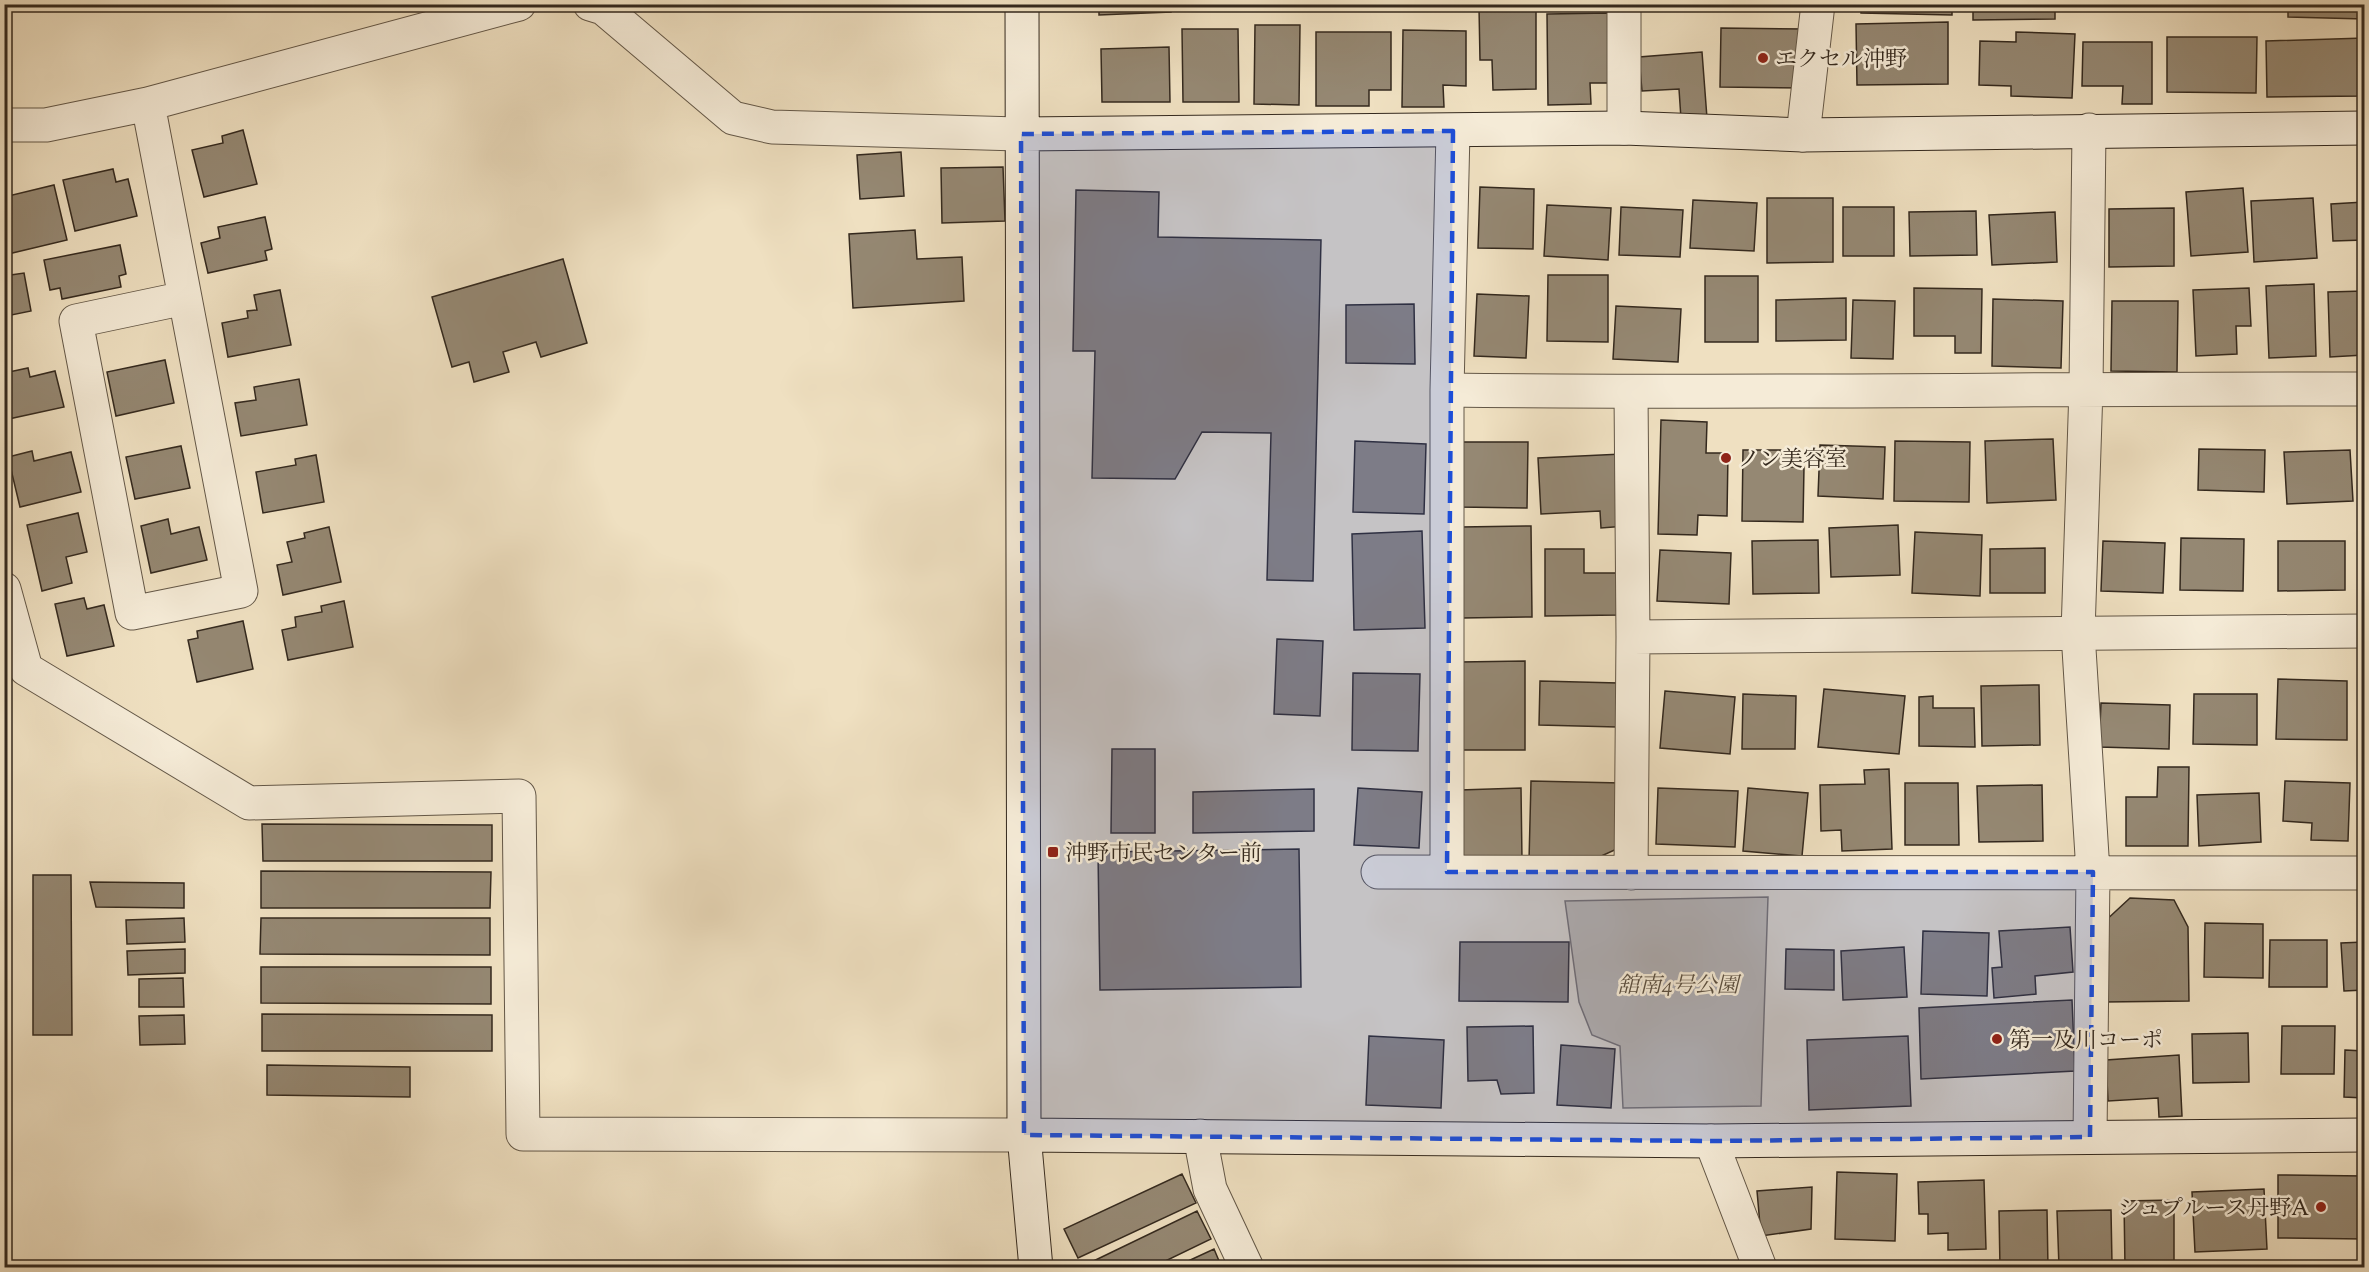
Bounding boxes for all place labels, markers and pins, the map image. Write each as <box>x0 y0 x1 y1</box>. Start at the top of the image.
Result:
place label: エクセル沖野 <box>1775 45 1907 77</box>
marker: エクセル沖野 <box>1756 51 1770 65</box>
place label: ノン美容室 <box>1738 445 1847 477</box>
marker: ノン美容室 <box>1719 451 1733 465</box>
place label: 沖野市民センター前 <box>1065 839 1262 871</box>
marker: 沖野市民センター前 <box>1046 845 1060 859</box>
place label: 第一及川コーポ <box>2009 1026 2163 1058</box>
marker: 第一及川コーポ <box>1990 1032 2004 1046</box>
place label: シュプルース丹野A <box>2118 1194 2309 1226</box>
marker: シュプルース丹野A <box>2314 1200 2328 1214</box>

